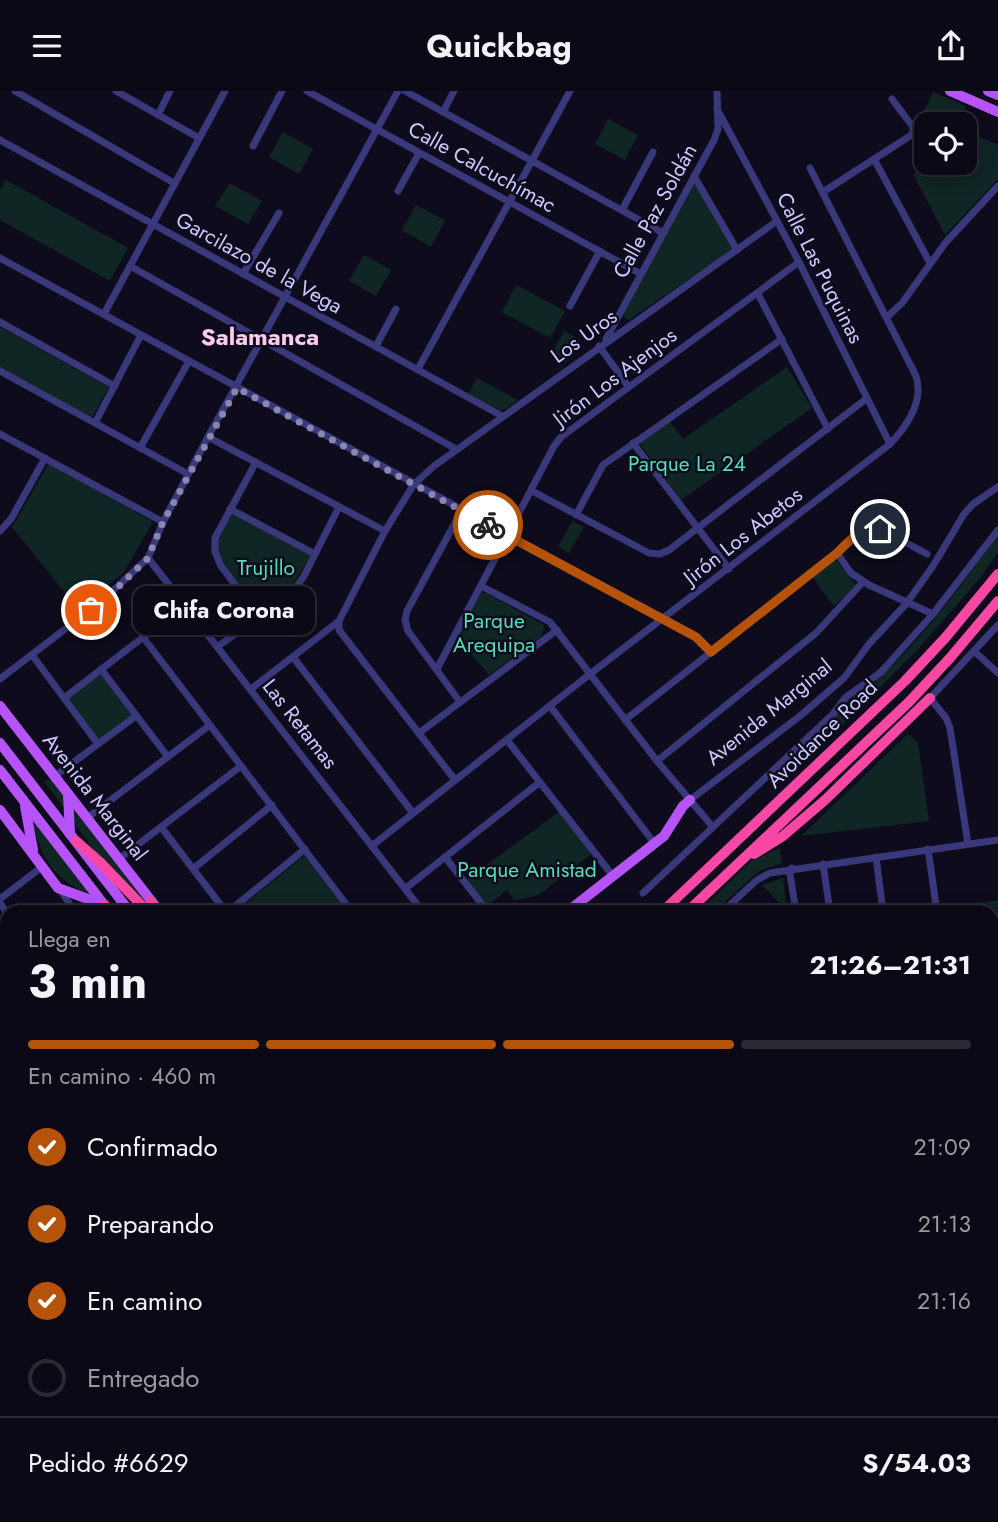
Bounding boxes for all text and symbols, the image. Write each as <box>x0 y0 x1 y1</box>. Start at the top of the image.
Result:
text: Quickbag <box>426 23 572 69</box>
icon: menu <box>28 27 66 65</box>
icon: share <box>932 27 970 65</box>
map controls <box>914 112 977 175</box>
button: locate <box>914 112 977 175</box>
street label: Calle Calcuchímac <box>403 114 561 220</box>
street label: Calle Paz Soldán <box>606 138 704 284</box>
street label: Calle Las Puquinas <box>769 187 871 349</box>
street label: Garcilazo de la Vega <box>170 205 348 321</box>
street label: Los Uros <box>545 302 623 370</box>
district label: Salamanca <box>201 319 319 354</box>
street label: Jirón Los Ajenjos <box>544 320 683 435</box>
park label: Parque La 24 <box>628 449 746 479</box>
street label: Jirón Los Abetos <box>675 480 809 594</box>
courier <box>453 490 523 560</box>
pin <box>850 499 910 559</box>
icon: bike <box>469 506 507 544</box>
icon: home <box>861 510 899 548</box>
park label: Trujillo <box>237 553 295 583</box>
pin <box>61 580 121 640</box>
callout: Chifa Corona <box>133 585 315 635</box>
icon: bag <box>72 591 110 629</box>
text: Chifa Corona <box>154 593 294 627</box>
park label: Parque Arequipa <box>453 606 535 660</box>
street label: Avenida Marginal <box>699 652 839 772</box>
street label: Las Retamas <box>255 673 345 775</box>
street label: Avoidance Road <box>760 673 884 795</box>
street label: Avenida Marginal <box>36 727 154 867</box>
park label: Parque Amistad <box>457 855 597 885</box>
text: Llega en <box>28 922 110 956</box>
text: 21:26–21:31 <box>809 946 971 984</box>
text: 3 min <box>28 949 147 1015</box>
text: En camino · 460 m <box>28 1059 216 1093</box>
icon: check <box>28 1128 66 1166</box>
text: Confirmado <box>87 1128 218 1166</box>
text: 21:09 <box>914 1130 971 1164</box>
icon: check <box>28 1205 66 1243</box>
text: Preparando <box>87 1205 214 1243</box>
text: 21:13 <box>918 1207 971 1241</box>
icon: check <box>28 1282 66 1320</box>
text: En camino <box>87 1282 203 1320</box>
text: 21:16 <box>917 1284 971 1318</box>
text: Entregado <box>87 1359 199 1397</box>
text: Pedido #6629 <box>28 1444 189 1482</box>
text: S/54.03 <box>862 1444 971 1482</box>

